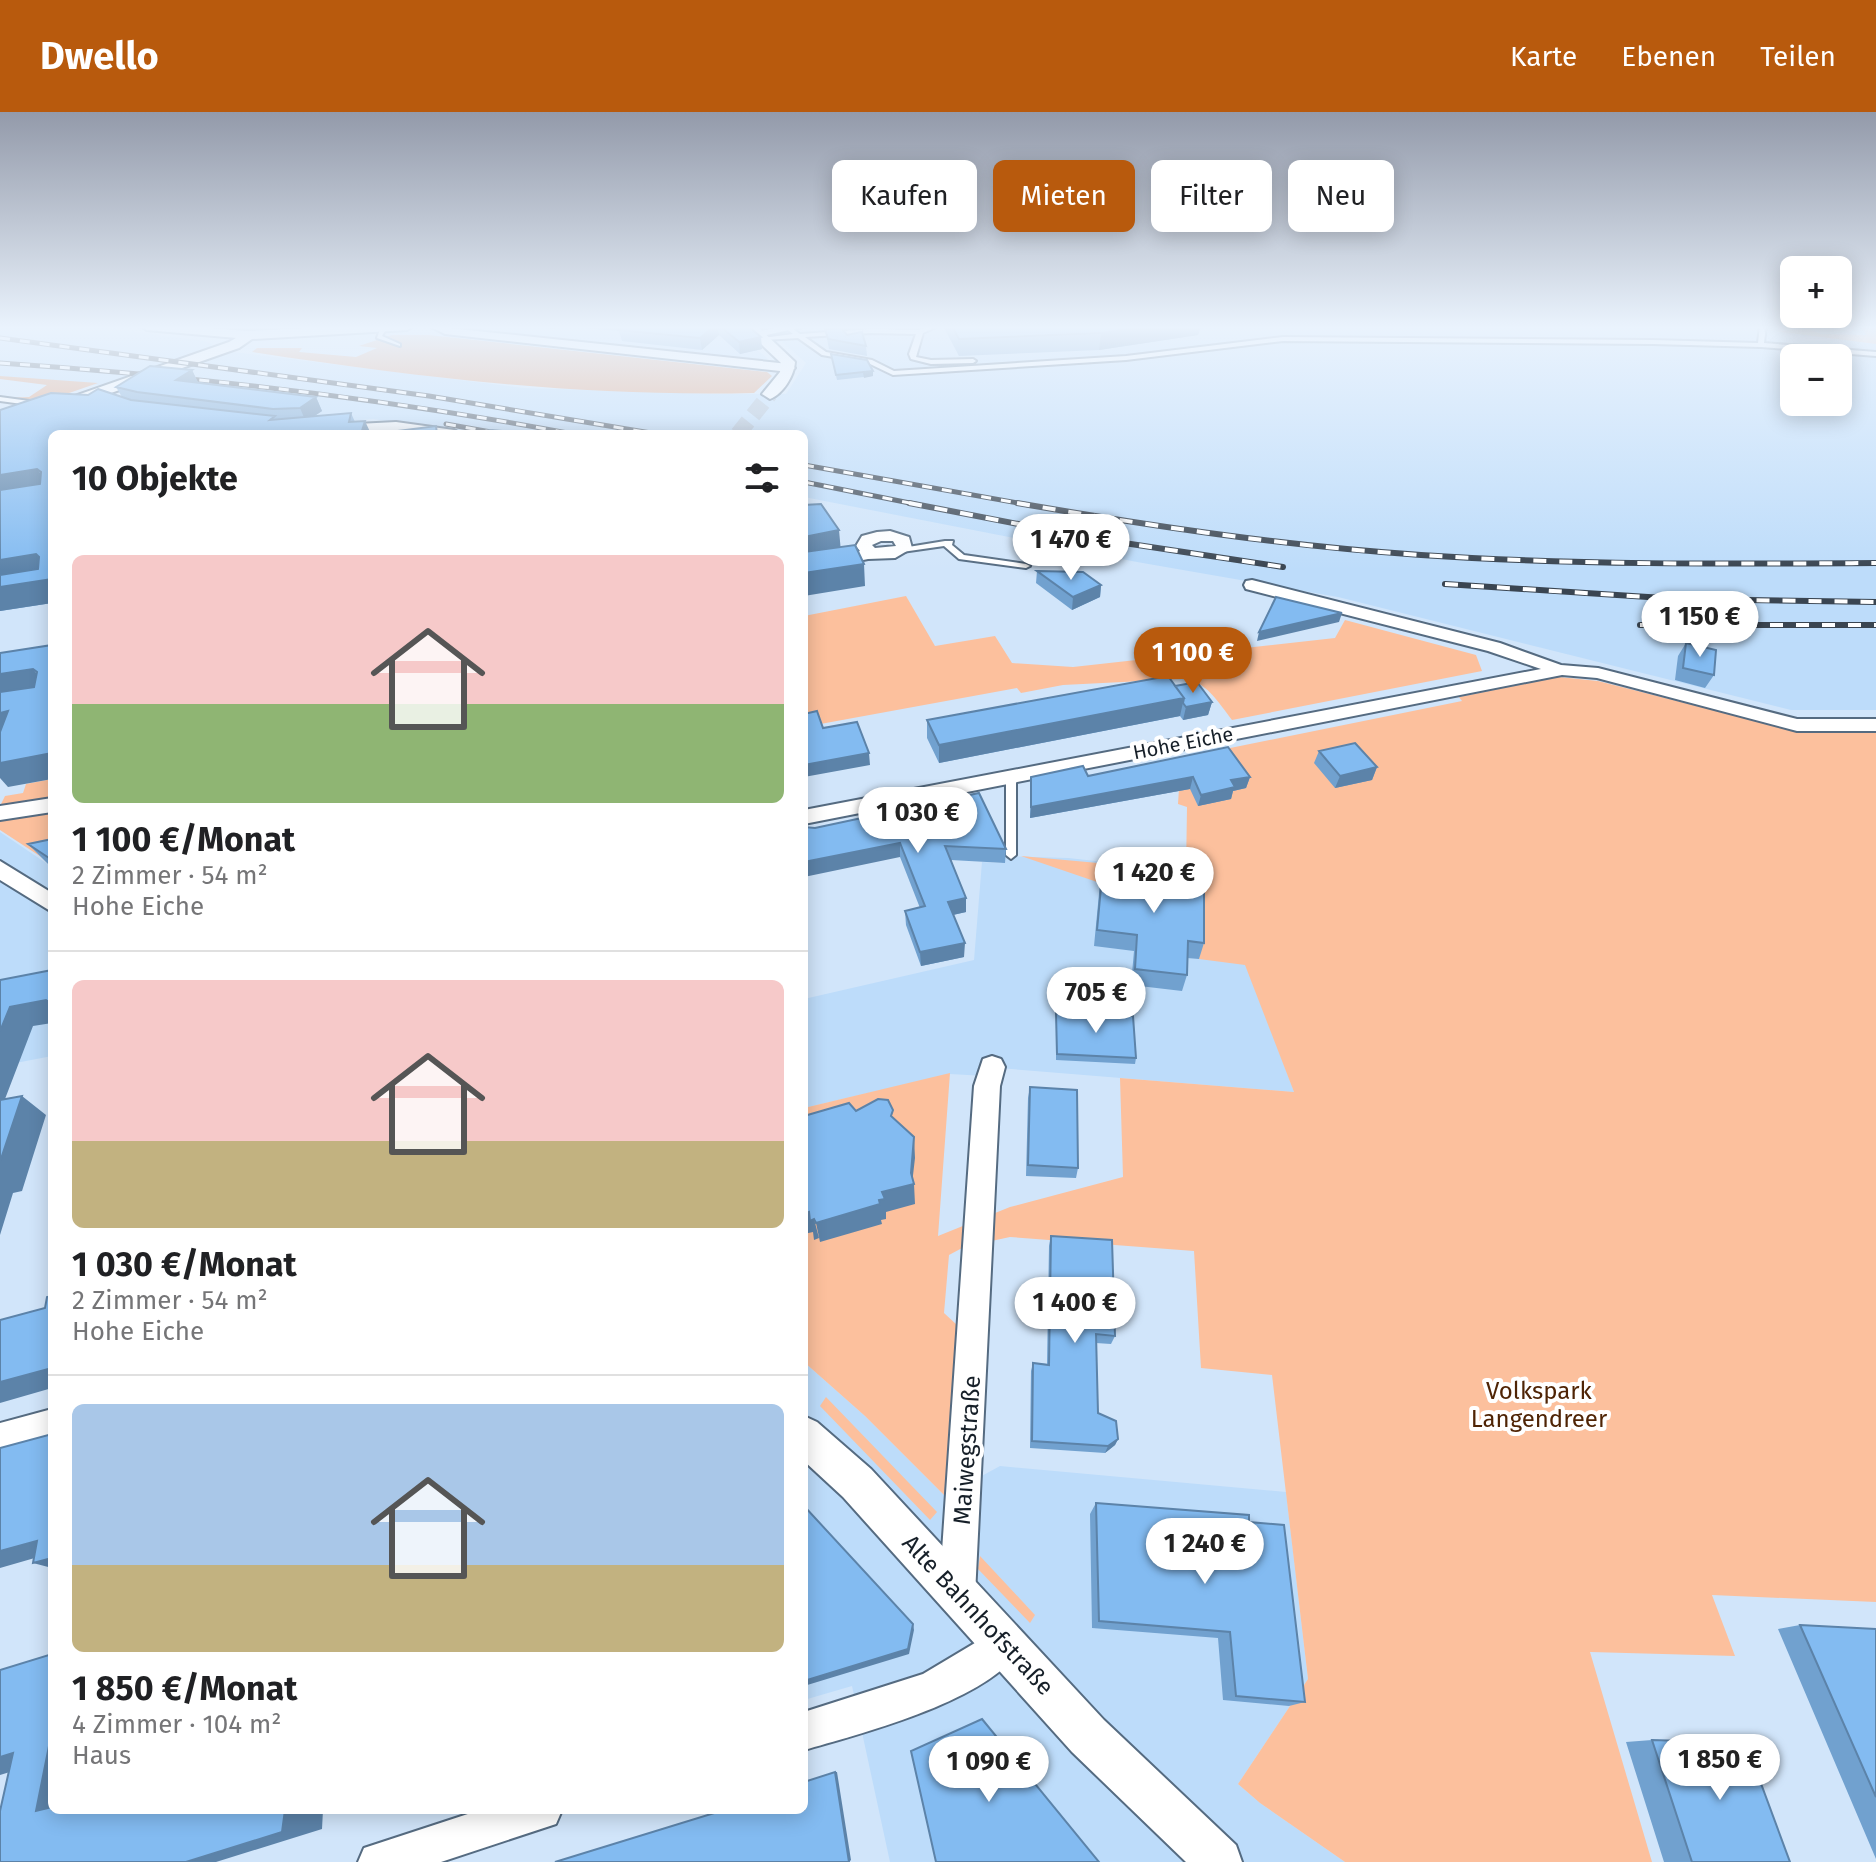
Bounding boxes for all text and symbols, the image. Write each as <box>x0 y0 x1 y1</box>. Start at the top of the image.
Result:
text: Dwello <box>40 33 159 79</box>
text: Karte <box>1510 40 1577 73</box>
text: Ebenen <box>1621 40 1716 73</box>
text: Teilen <box>1760 40 1836 73</box>
chip: Kaufen <box>832 160 977 232</box>
chip: Mieten <box>993 160 1135 232</box>
chip: Filter <box>1151 160 1272 232</box>
chip: Neu <box>1288 160 1394 232</box>
map controls <box>1780 256 1852 416</box>
button: + <box>1780 256 1852 328</box>
button: − <box>1780 344 1852 416</box>
icon: filters <box>740 456 784 500</box>
text: 10 Objekte <box>72 458 238 499</box>
pin: 1 470 € <box>997 514 1145 582</box>
text: 1 470 € <box>1031 524 1111 555</box>
pin: 1 150 € <box>1626 591 1774 659</box>
text: 1 150 € <box>1660 601 1740 632</box>
icon: home <box>356 607 500 751</box>
pin: 1 100 € <box>1119 627 1267 695</box>
text: 1 100 € <box>1152 637 1234 668</box>
street label: Hohe Eiche <box>1131 722 1235 764</box>
pin: 1 030 € <box>844 787 992 855</box>
text: 1 030 € <box>876 797 960 828</box>
text: 1 100 €/Monat <box>72 819 295 860</box>
pin: 1 420 € <box>1080 847 1228 915</box>
text: 1 420 € <box>1113 857 1195 888</box>
text: 2 Zimmer · 54 m² <box>72 860 268 891</box>
text: Hohe Eiche <box>72 891 204 922</box>
pin: 705 € <box>1040 967 1152 1035</box>
text: 705 € <box>1065 977 1127 1008</box>
icon: home <box>356 1032 500 1176</box>
text: 1 030 €/Monat <box>72 1244 297 1285</box>
pin: 1 400 € <box>1001 1277 1149 1345</box>
text: 2 Zimmer · 54 m² <box>72 1285 268 1316</box>
text: 1 400 € <box>1033 1287 1117 1318</box>
text: Hohe Eiche <box>72 1316 204 1347</box>
street label: Maiwegstraße <box>948 1374 986 1526</box>
park label: Volkspark Langendreer <box>1471 1377 1608 1433</box>
icon: home <box>356 1456 500 1600</box>
pin: 1 240 € <box>1131 1518 1279 1586</box>
text: 1 240 € <box>1164 1528 1246 1559</box>
street label: Alte Bahnhofstraße <box>897 1529 1059 1701</box>
text: 1 850 €/Monat <box>72 1668 298 1709</box>
text: 4 Zimmer · 104 m² <box>72 1709 281 1740</box>
pin: 1 850 € <box>1646 1734 1794 1802</box>
pin: 1 090 € <box>915 1736 1063 1804</box>
text: Haus <box>72 1740 131 1771</box>
text: 1 850 € <box>1678 1744 1762 1775</box>
text: 1 090 € <box>947 1746 1031 1777</box>

